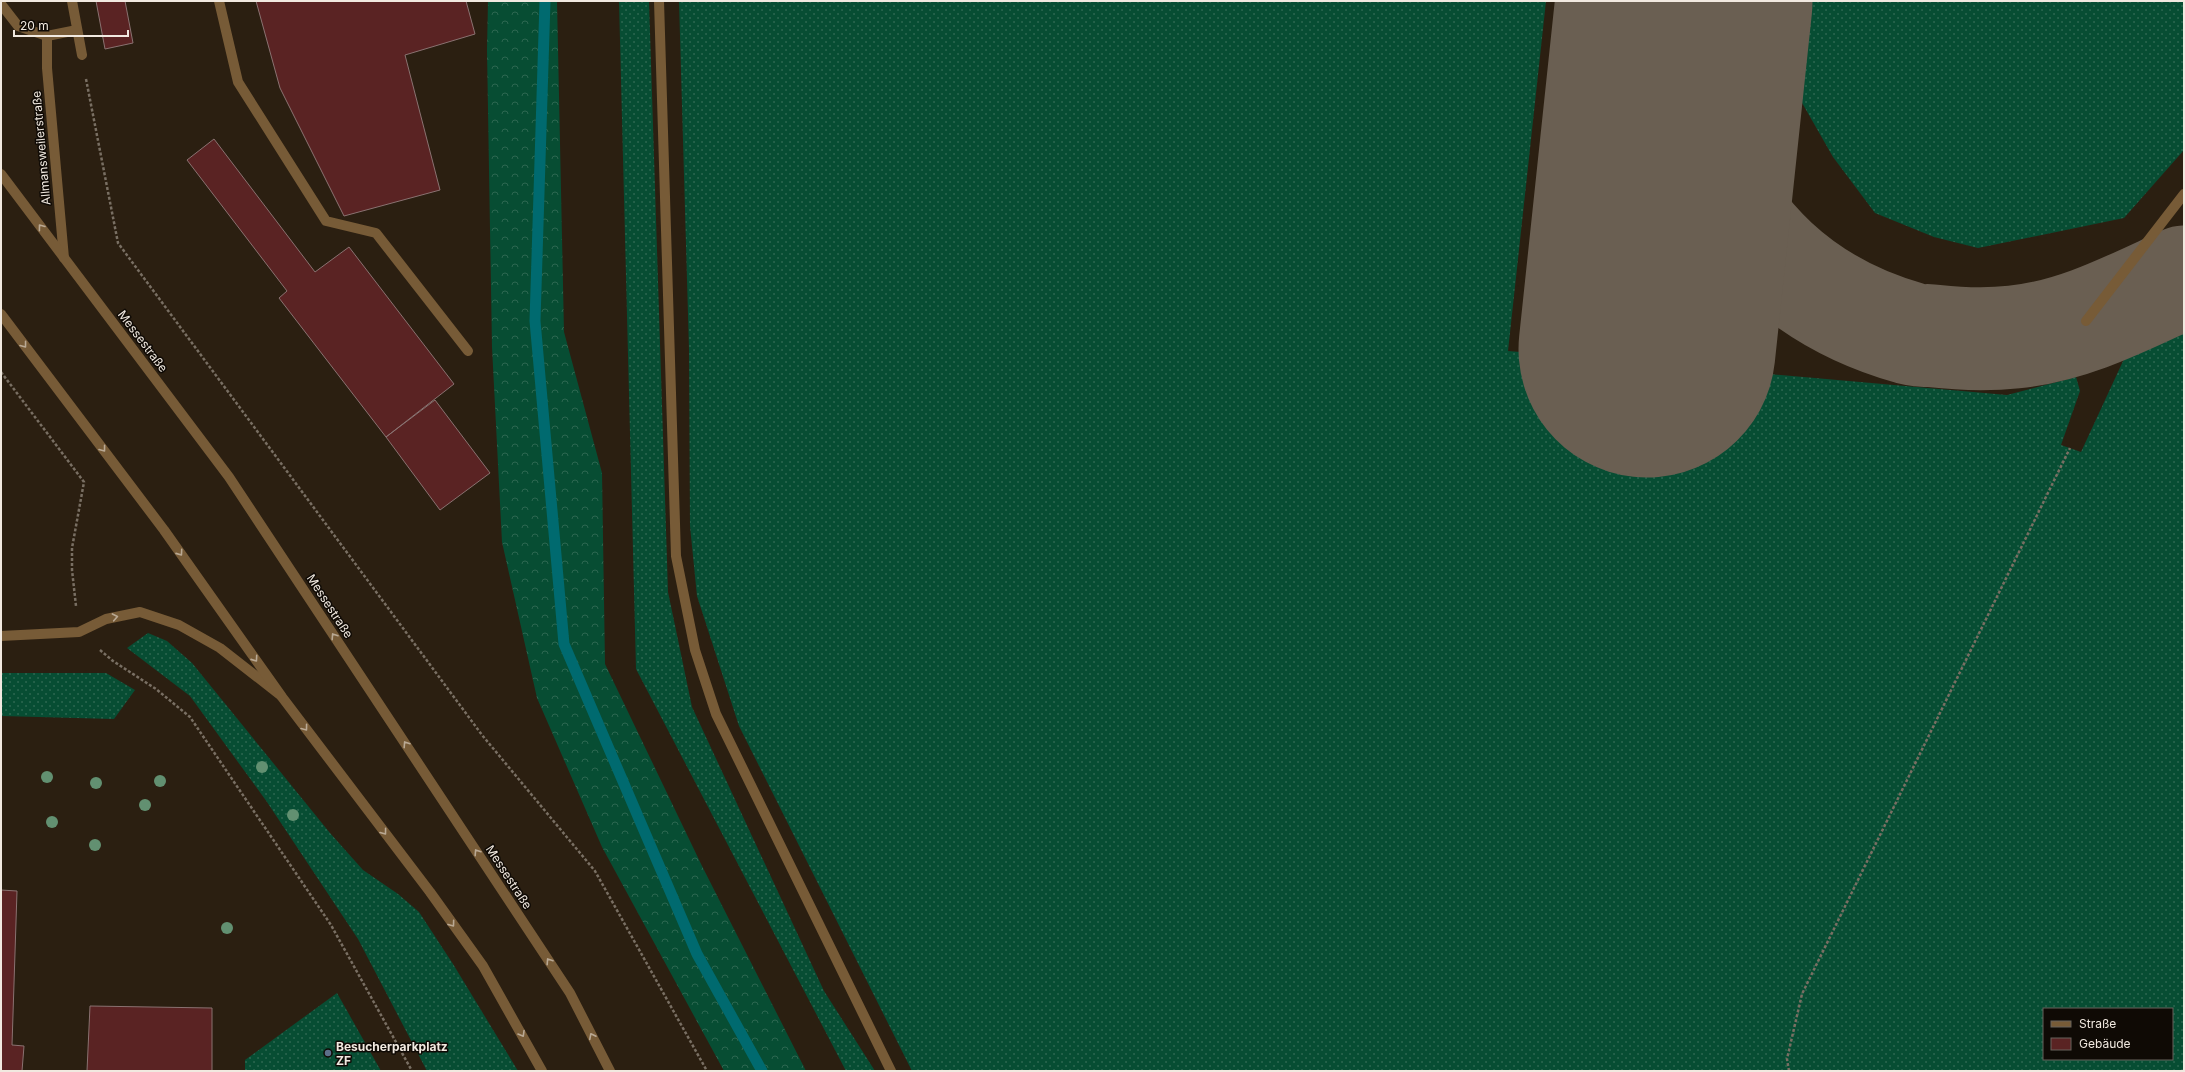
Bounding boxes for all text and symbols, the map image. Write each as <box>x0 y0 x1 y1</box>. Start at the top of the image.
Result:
scale bar <box>14 12 128 38</box>
text: 20 m <box>20 18 49 33</box>
street label: Allmansweilerstraße <box>29 90 53 206</box>
one-way arrow <box>38 224 45 231</box>
street label: Messestraße <box>115 307 171 375</box>
one-way arrow <box>20 341 27 348</box>
one-way arrow <box>98 445 105 452</box>
one-way arrow <box>175 549 182 556</box>
street label: Messestraße <box>304 571 356 641</box>
one-way arrow <box>112 614 118 622</box>
one-way arrow <box>332 633 339 640</box>
one-way arrow <box>250 655 257 662</box>
one-way arrow <box>300 723 307 730</box>
one-way arrow <box>403 741 410 748</box>
one-way arrow <box>379 827 386 834</box>
street label: Messestraße <box>483 842 535 912</box>
one-way arrow <box>475 850 482 857</box>
one-way arrow <box>447 920 455 927</box>
one-way arrow <box>546 958 554 965</box>
legend <box>2043 1008 2173 1060</box>
text: Straße <box>2079 1016 2116 1031</box>
one-way arrow <box>517 1029 524 1037</box>
one-way arrow <box>589 1033 597 1041</box>
text: Gebäude <box>2079 1036 2131 1051</box>
place label: Besucherparkplatz ZF <box>336 1039 448 1068</box>
marker: Besucherparkplatz ZF <box>323 1048 333 1058</box>

